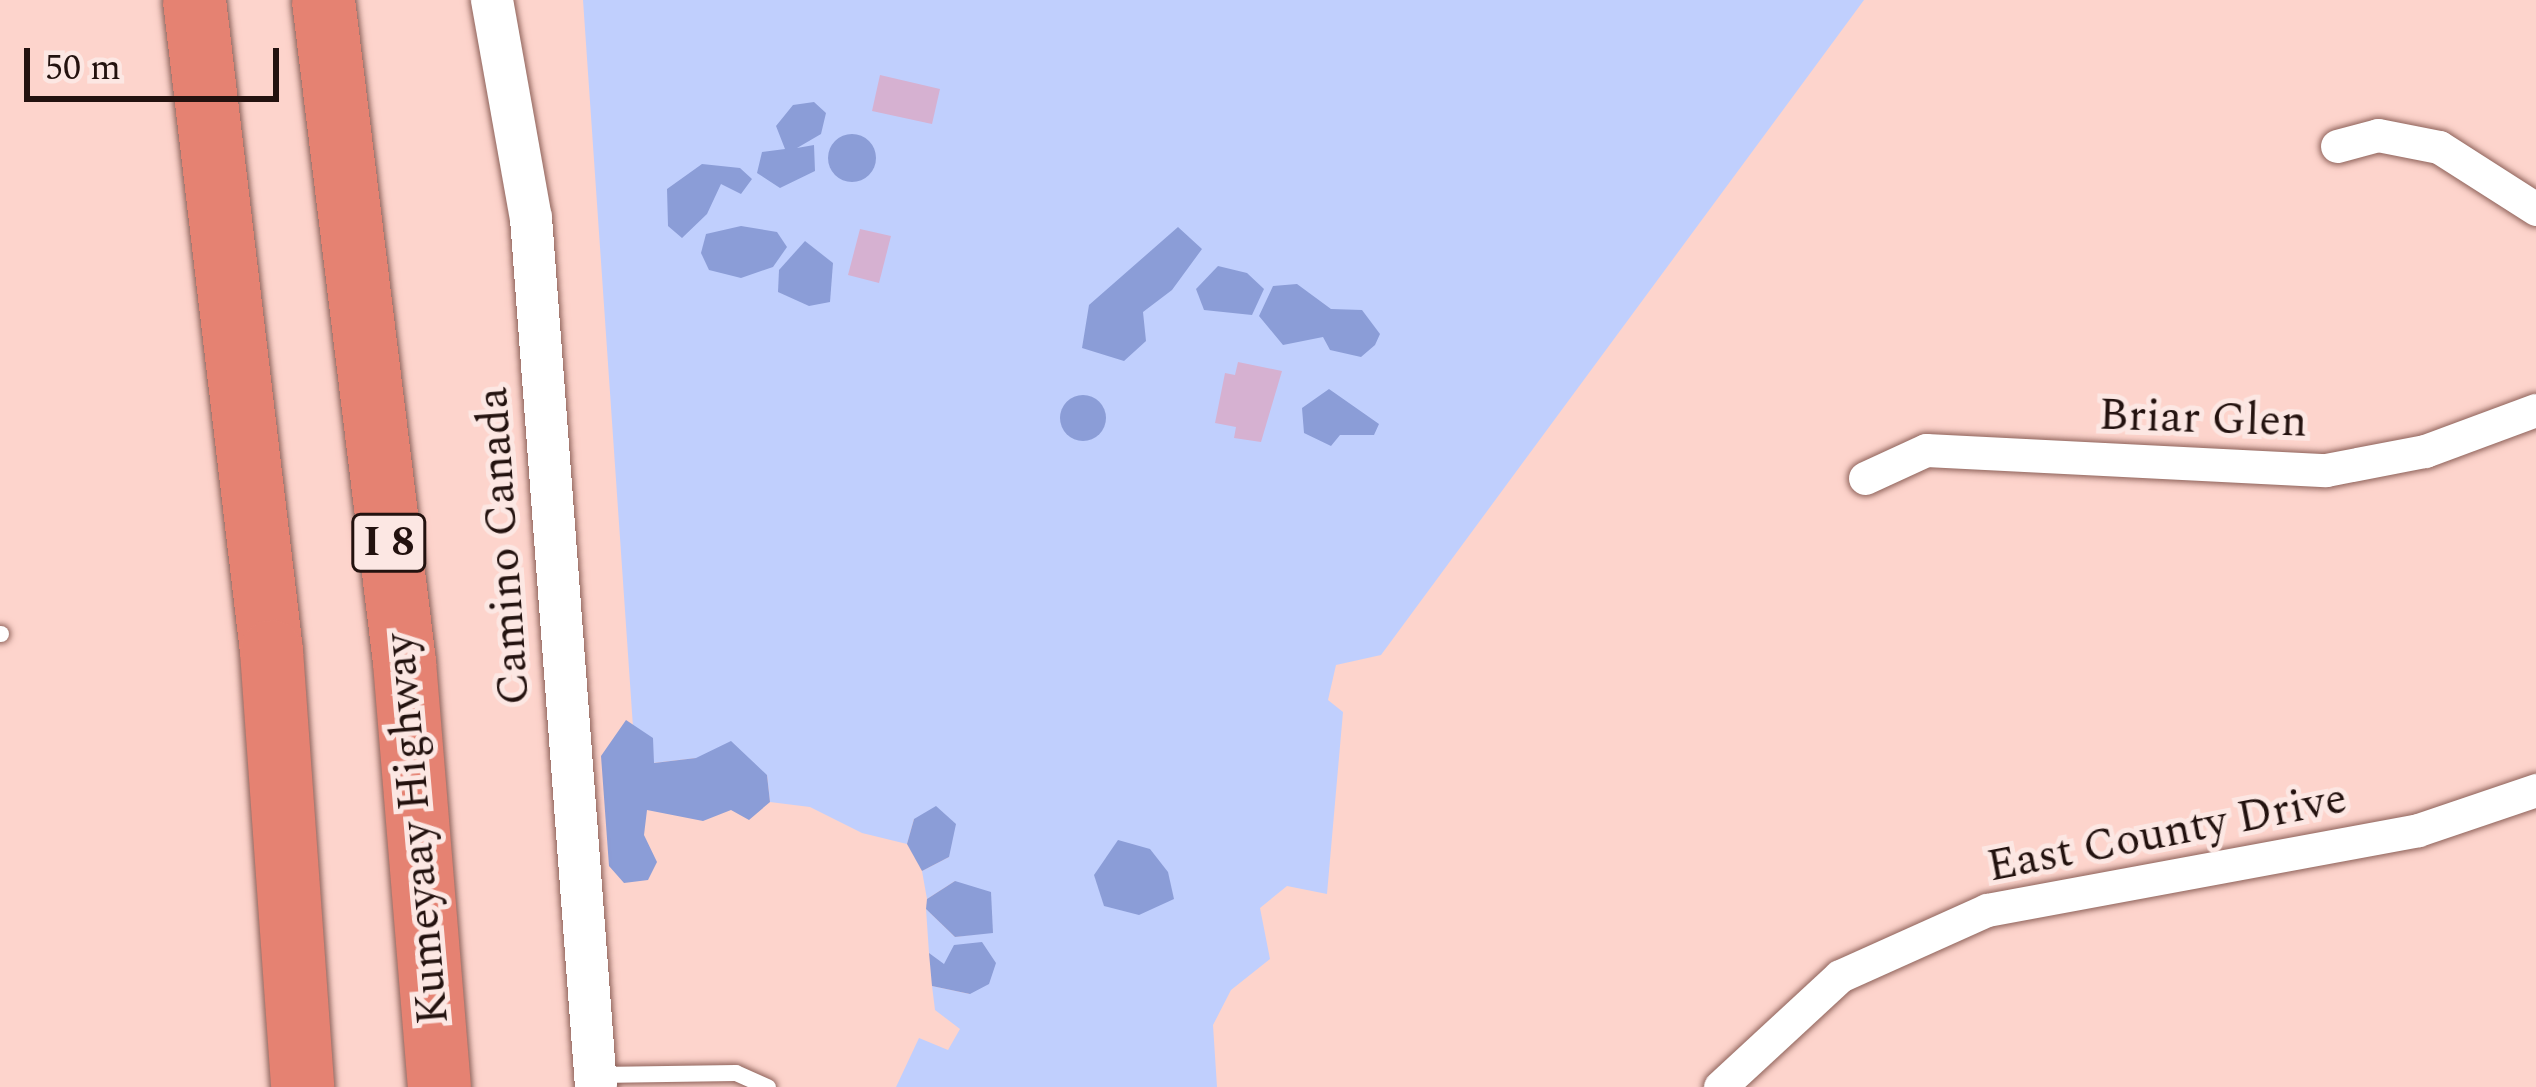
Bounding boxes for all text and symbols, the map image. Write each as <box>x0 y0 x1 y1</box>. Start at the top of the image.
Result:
scale bar <box>30 24 285 98</box>
text: 50 m <box>45 41 121 96</box>
street label: Camino Canada <box>466 385 542 707</box>
street label: Briar Glen <box>2098 388 2308 450</box>
road number: I 8 <box>350 507 428 579</box>
street label: Kumeyaay Highway <box>373 631 461 1027</box>
street label: East County Drive <box>1983 772 2351 894</box>

